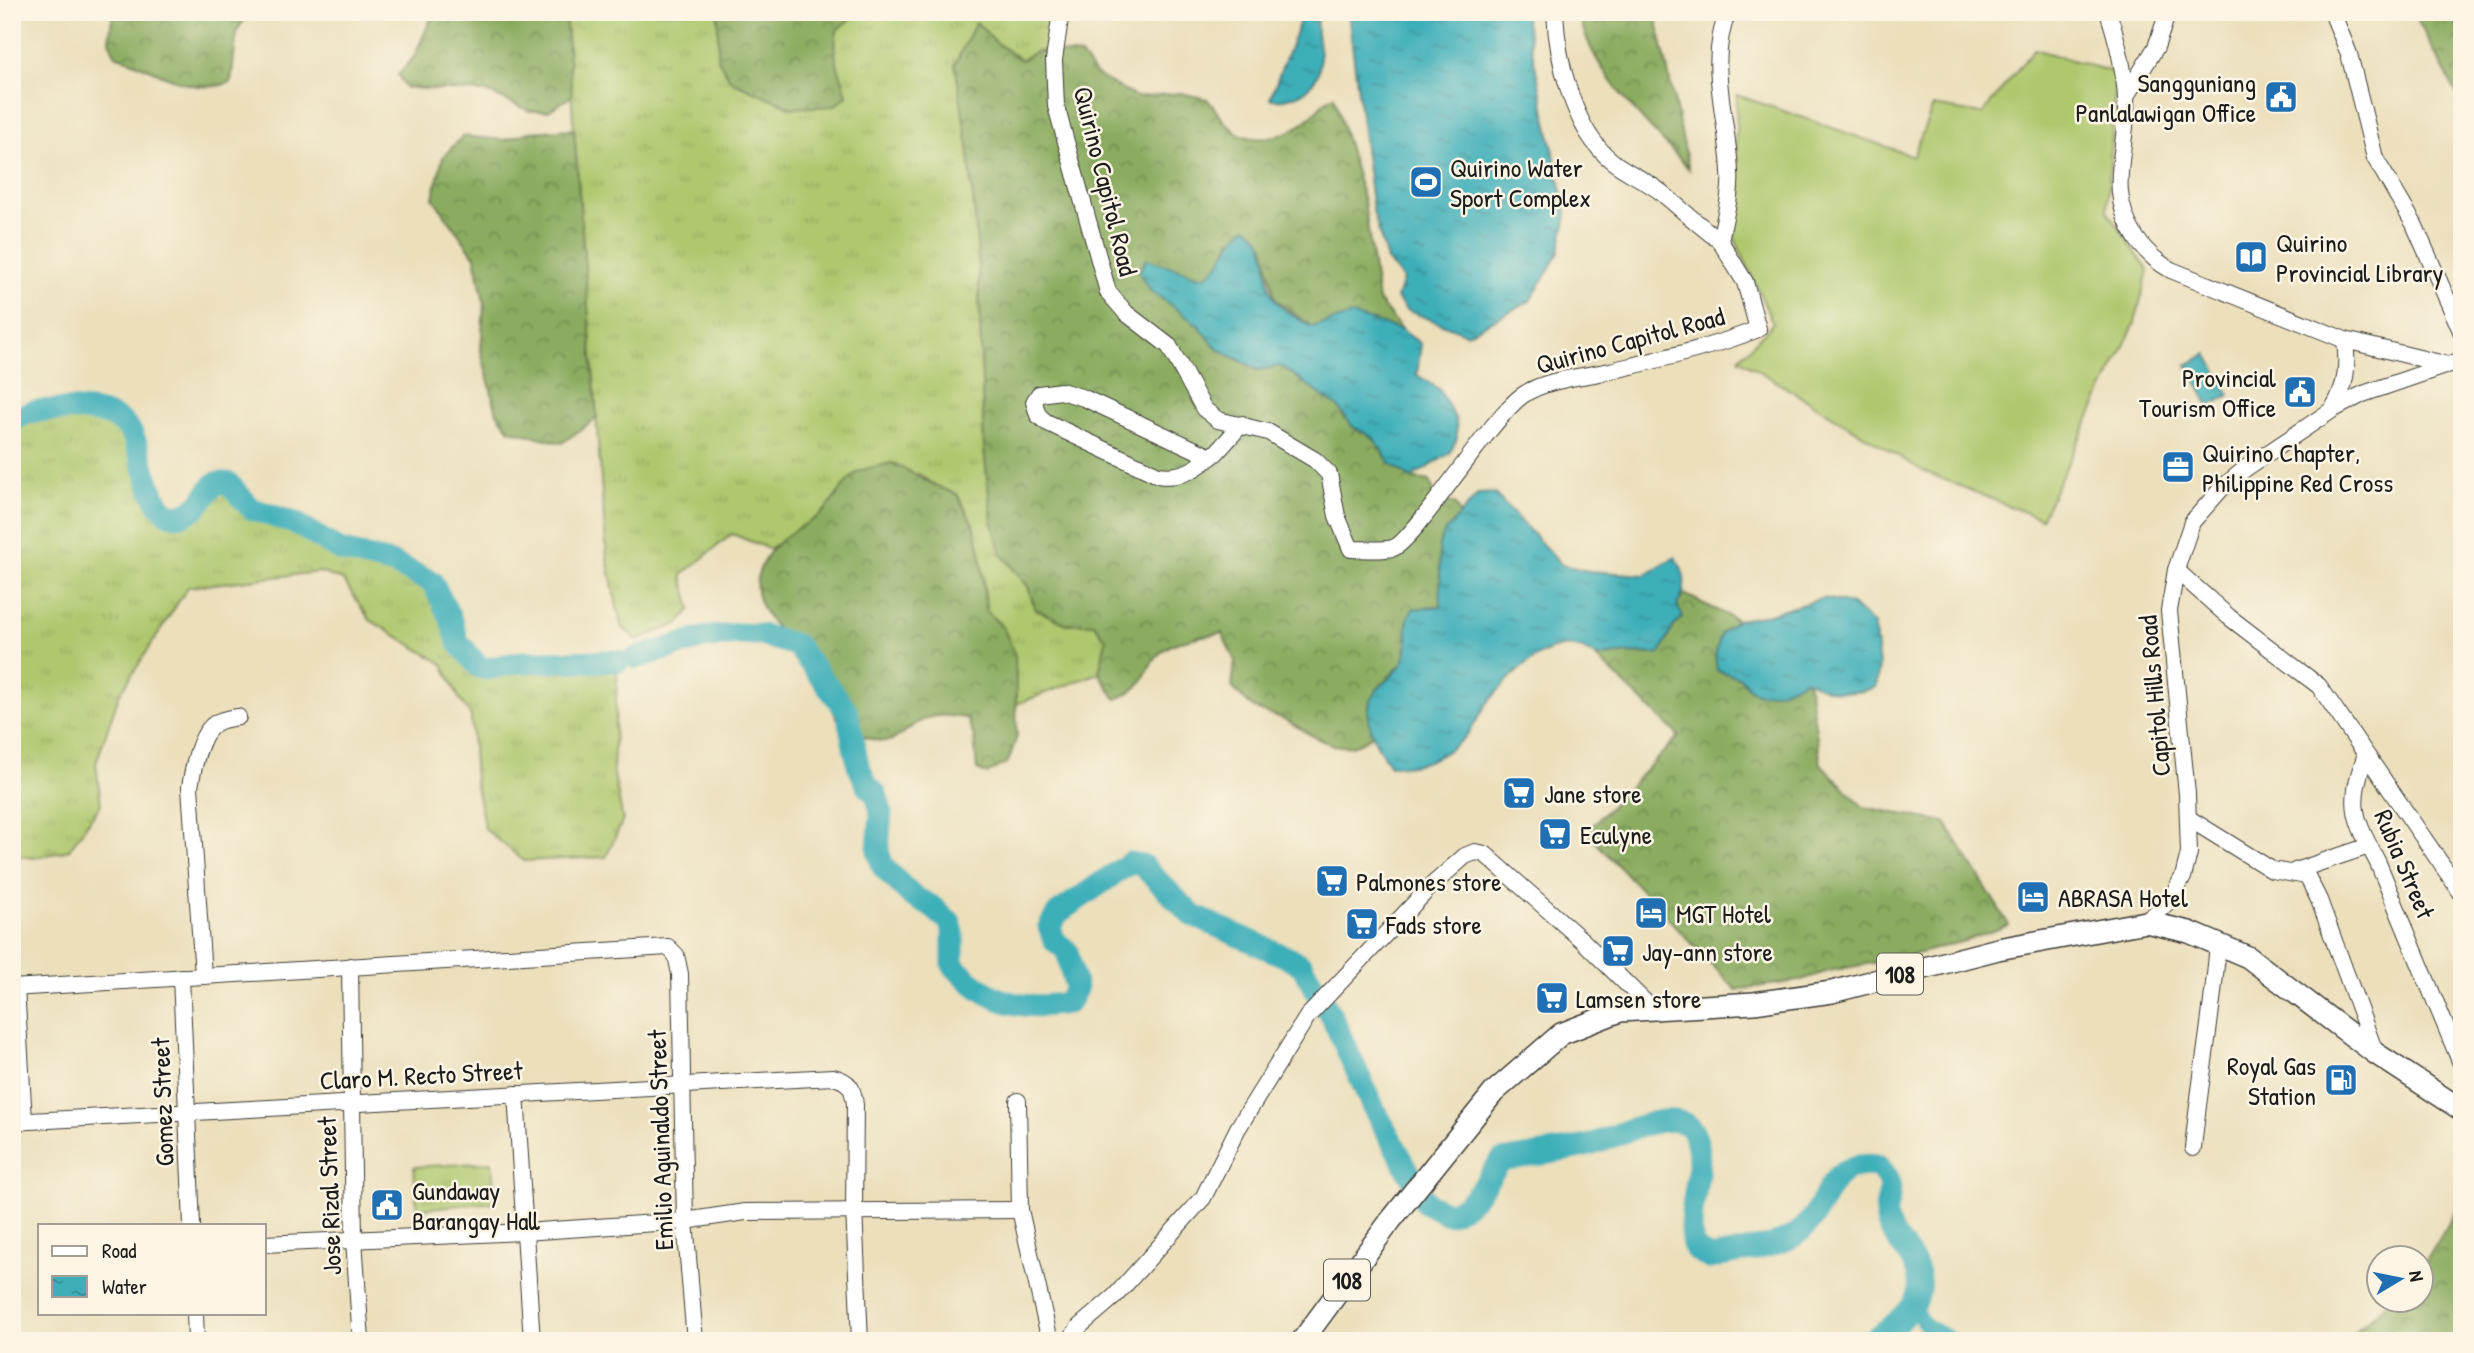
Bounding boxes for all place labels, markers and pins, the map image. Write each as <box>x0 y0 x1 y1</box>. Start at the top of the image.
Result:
place label: Sangguniang Panlalawigan Office <box>2076 65 2256 130</box>
public building icon: Sangguniang Panlalawigan Office <box>2262 78 2300 116</box>
place label: Quirino Water Sport Complex <box>1450 150 1591 215</box>
sports icon: Quirino Water Sport Complex <box>1407 163 1445 201</box>
place label: Quirino Provincial Library <box>2276 225 2443 290</box>
library icon: Quirino Provincial Library <box>2232 238 2270 276</box>
place label: Provincial Tourism Office <box>2139 360 2276 425</box>
public building icon: Provincial Tourism Office <box>2281 373 2319 411</box>
place label: Quirino Chapter, Philippine Red Cross <box>2202 435 2393 500</box>
office icon: Quirino Chapter, Philippine Red Cross <box>2159 448 2197 486</box>
supermarket icon: Jane store <box>1500 774 1538 812</box>
place label: Jane store <box>1544 776 1642 811</box>
supermarket icon: Eculyne <box>1536 815 1574 853</box>
place label: Eculyne <box>1580 817 1652 852</box>
supermarket icon: Palmones store <box>1313 862 1351 900</box>
place label: Palmones store <box>1356 864 1502 899</box>
hotel icon: ABRASA Hotel <box>2014 878 2052 916</box>
place label: ABRASA Hotel <box>2058 880 2188 915</box>
hotel icon: MGT Hotel <box>1632 894 1670 932</box>
place label: MGT Hotel <box>1676 896 1771 931</box>
supermarket icon: Fads store <box>1343 905 1381 943</box>
place label: Fads store <box>1385 907 1482 942</box>
supermarket icon: Jay-ann store <box>1599 932 1637 970</box>
place label: Jay-ann store <box>1642 934 1773 969</box>
supermarket icon: Lamsen store <box>1533 979 1571 1017</box>
place label: Lamsen store <box>1576 981 1701 1016</box>
place label: Royal Gas Station <box>2227 1048 2316 1113</box>
fuel station icon: Royal Gas Station <box>2322 1061 2360 1099</box>
place label: Gundaway Barangay Hall <box>412 1173 540 1238</box>
public building icon: Gundaway Barangay Hall <box>368 1186 406 1224</box>

